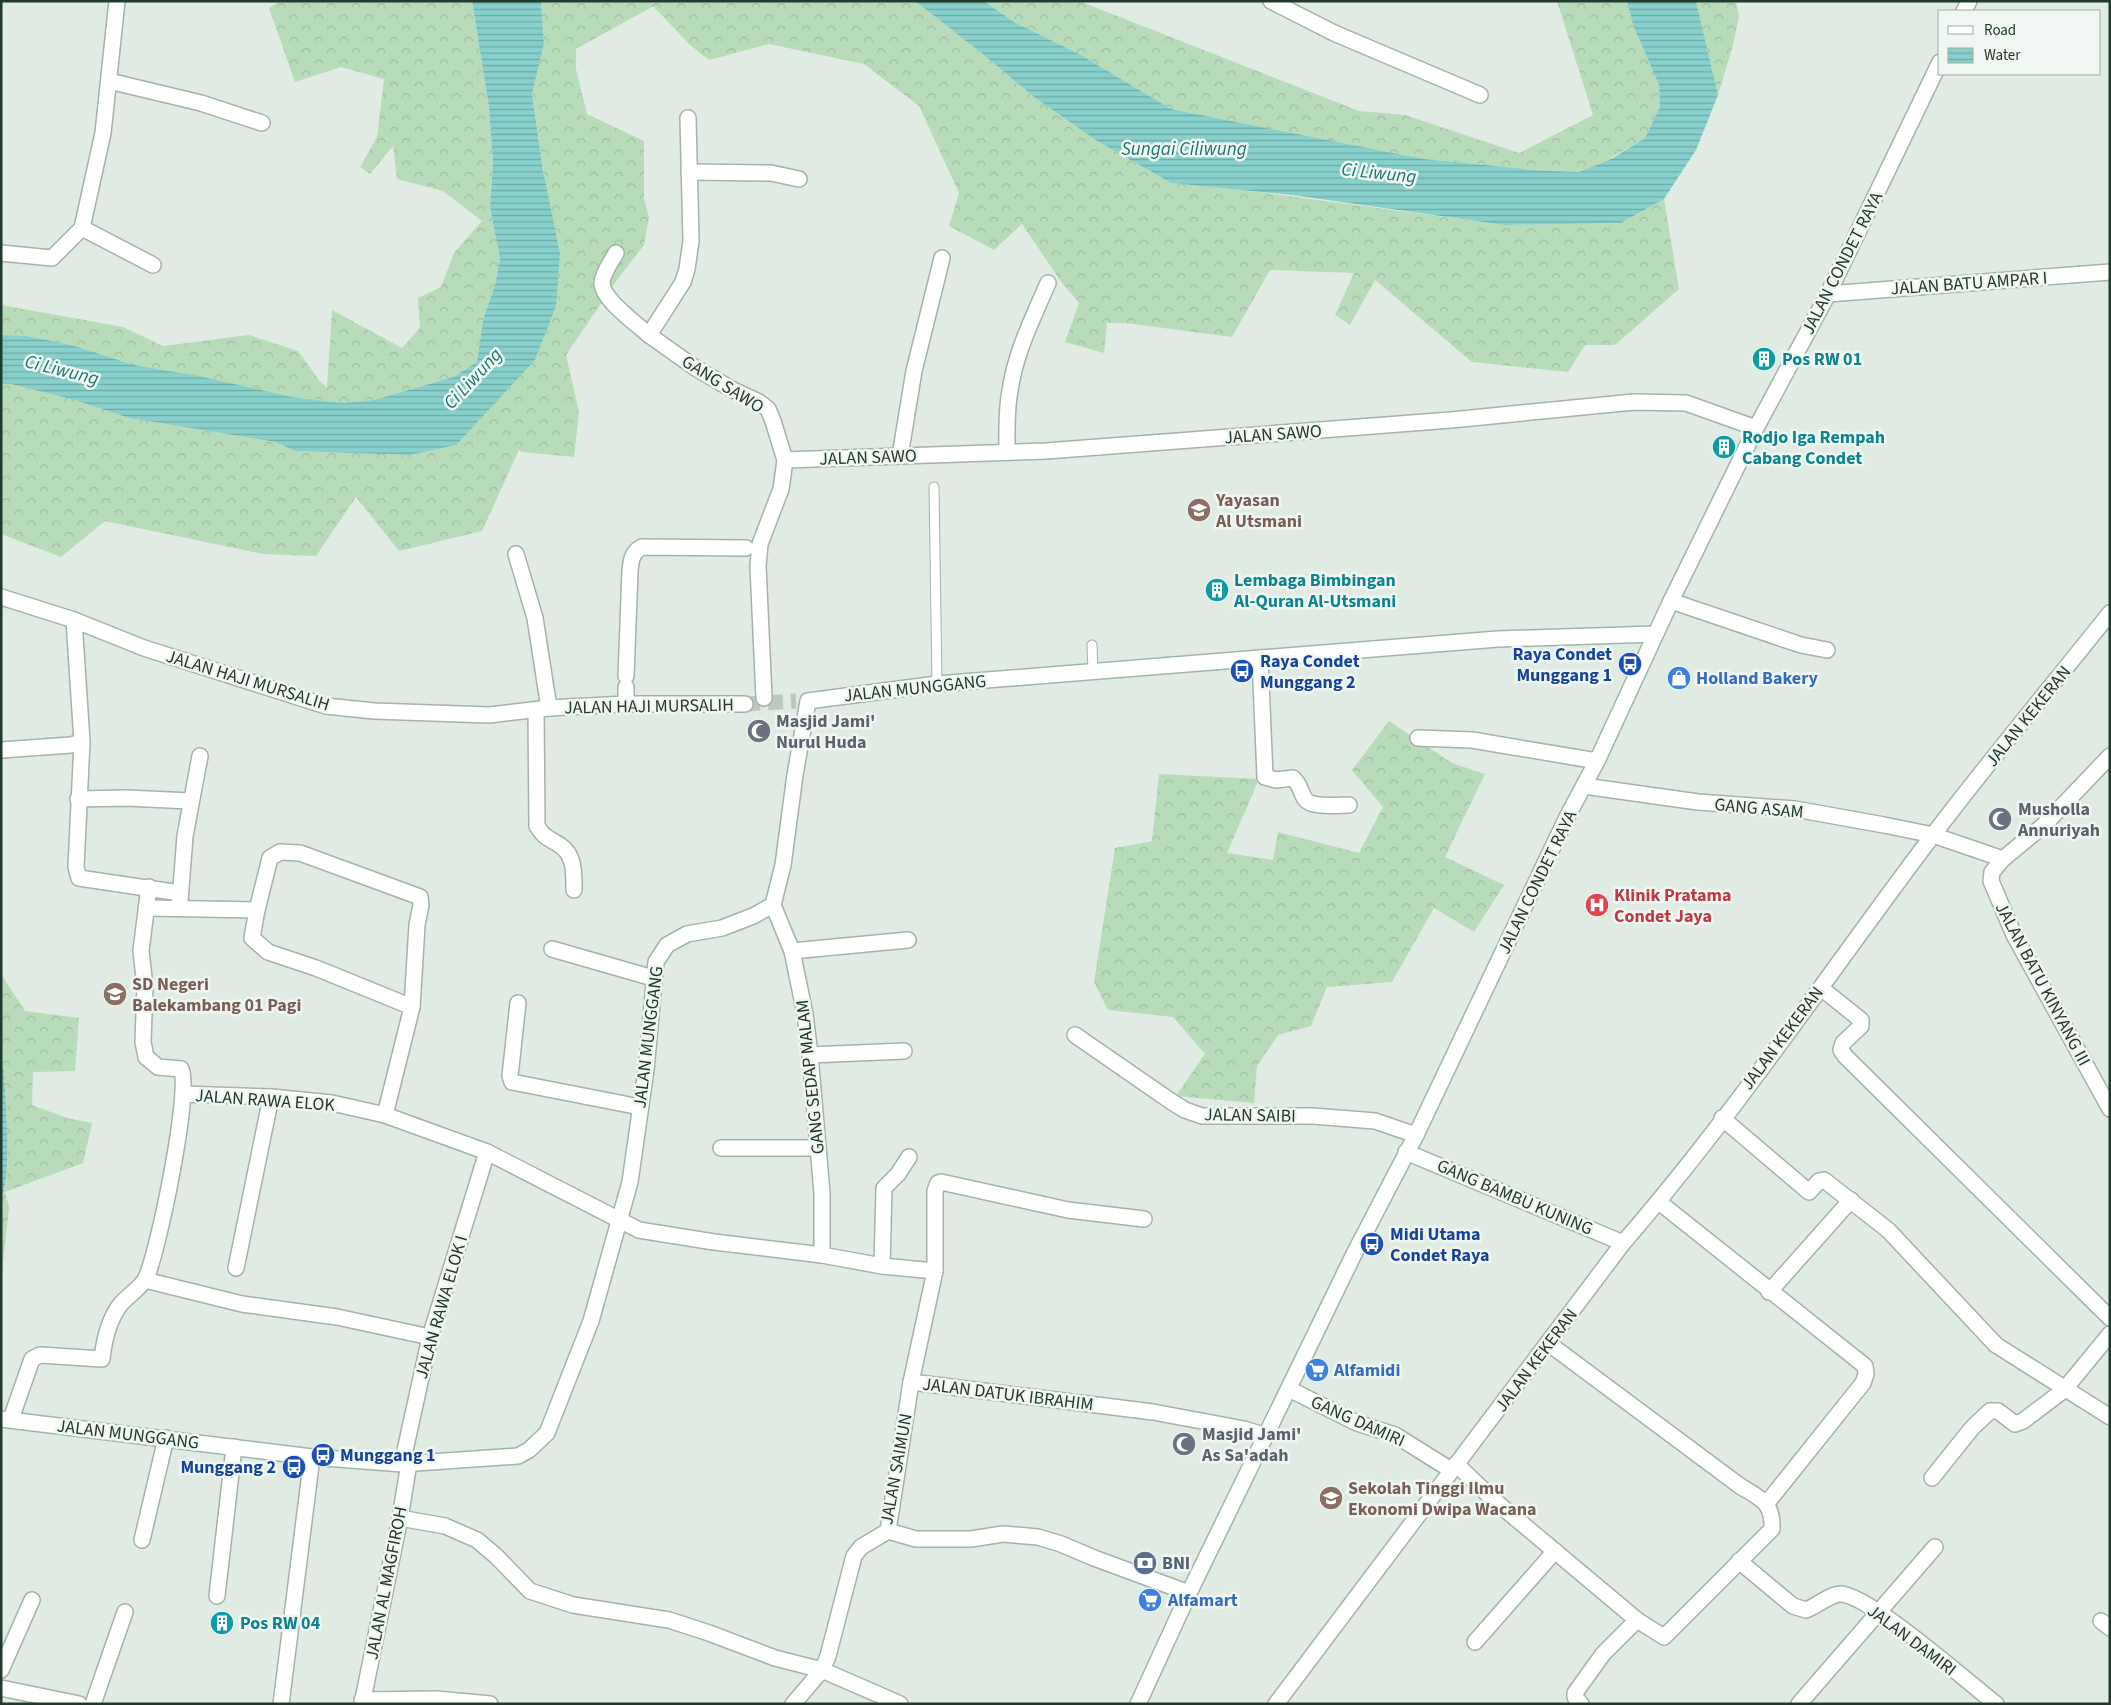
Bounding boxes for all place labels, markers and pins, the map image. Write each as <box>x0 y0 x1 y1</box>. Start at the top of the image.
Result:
building icon: Pos RW 01 <box>1751 346 1777 372</box>
place label: Pos RW 01 <box>1782 347 1862 372</box>
place label: Rodjo Iga Rempah Cabang Condet <box>1742 425 1885 471</box>
building icon: Rodjo Iga Rempah Cabang Condet <box>1711 434 1737 460</box>
place label: Yayasan Al Utsmani <box>1215 488 1302 534</box>
school or university icon: Yayasan Al Utsmani <box>1186 497 1212 523</box>
place label: Lembaga Bimbingan Al-Quran Al-Utsmani <box>1233 568 1396 614</box>
building icon: Lembaga Bimbingan Al-Quran Al-Utsmani <box>1204 577 1230 603</box>
place label: Raya Condet Munggang 1 <box>1512 642 1612 688</box>
place label: Raya Condet Munggang 2 <box>1260 649 1360 695</box>
bus stop icon: Raya Condet Munggang 1 <box>1617 651 1643 677</box>
bus stop icon: Raya Condet Munggang 2 <box>1229 658 1255 684</box>
shop icon: Holland Bakery <box>1666 665 1692 691</box>
place label: Holland Bakery <box>1696 666 1818 691</box>
place label: Masjid Jami' Nurul Huda <box>776 709 876 755</box>
mosque icon: Masjid Jami' Nurul Huda <box>746 718 772 744</box>
place label: Musholla Annuriyah <box>2017 797 2100 843</box>
mosque icon: Musholla Annuriyah <box>1987 806 2013 832</box>
place label: Klinik Pratama Condet Jaya <box>1614 883 1731 929</box>
hospital icon: Klinik Pratama Condet Jaya <box>1584 892 1610 918</box>
place label: SD Negeri Balekambang 01 Pagi <box>132 972 301 1018</box>
school or university icon: SD Negeri Balekambang 01 Pagi <box>102 981 128 1007</box>
place label: Midi Utama Condet Raya <box>1390 1222 1490 1268</box>
bus stop icon: Midi Utama Condet Raya <box>1359 1231 1385 1257</box>
supermarket icon: Alfamidi <box>1304 1357 1330 1383</box>
place label: Alfamidi <box>1333 1358 1400 1383</box>
place label: Masjid Jami' As Sa'adah <box>1201 1422 1302 1468</box>
mosque icon: Masjid Jami' As Sa'adah <box>1171 1431 1197 1457</box>
bus stop icon: Munggang 1 <box>310 1442 336 1468</box>
place label: Munggang 1 <box>340 1443 436 1468</box>
bus stop icon: Munggang 2 <box>281 1454 307 1480</box>
place label: Munggang 2 <box>180 1455 276 1480</box>
place label: Sekolah Tinggi Ilmu Ekonomi Dwipa Wacana <box>1348 1476 1536 1522</box>
school or university icon: Sekolah Tinggi Ilmu Ekonomi Dwipa Wacana <box>1318 1485 1344 1511</box>
bank icon: BNI <box>1132 1550 1158 1576</box>
place label: BNI <box>1162 1551 1190 1576</box>
supermarket icon: Alfamart <box>1137 1587 1163 1613</box>
place label: Alfamart <box>1167 1588 1238 1613</box>
building icon: Pos RW 04 <box>209 1610 235 1636</box>
place label: Pos RW 04 <box>240 1611 321 1636</box>

